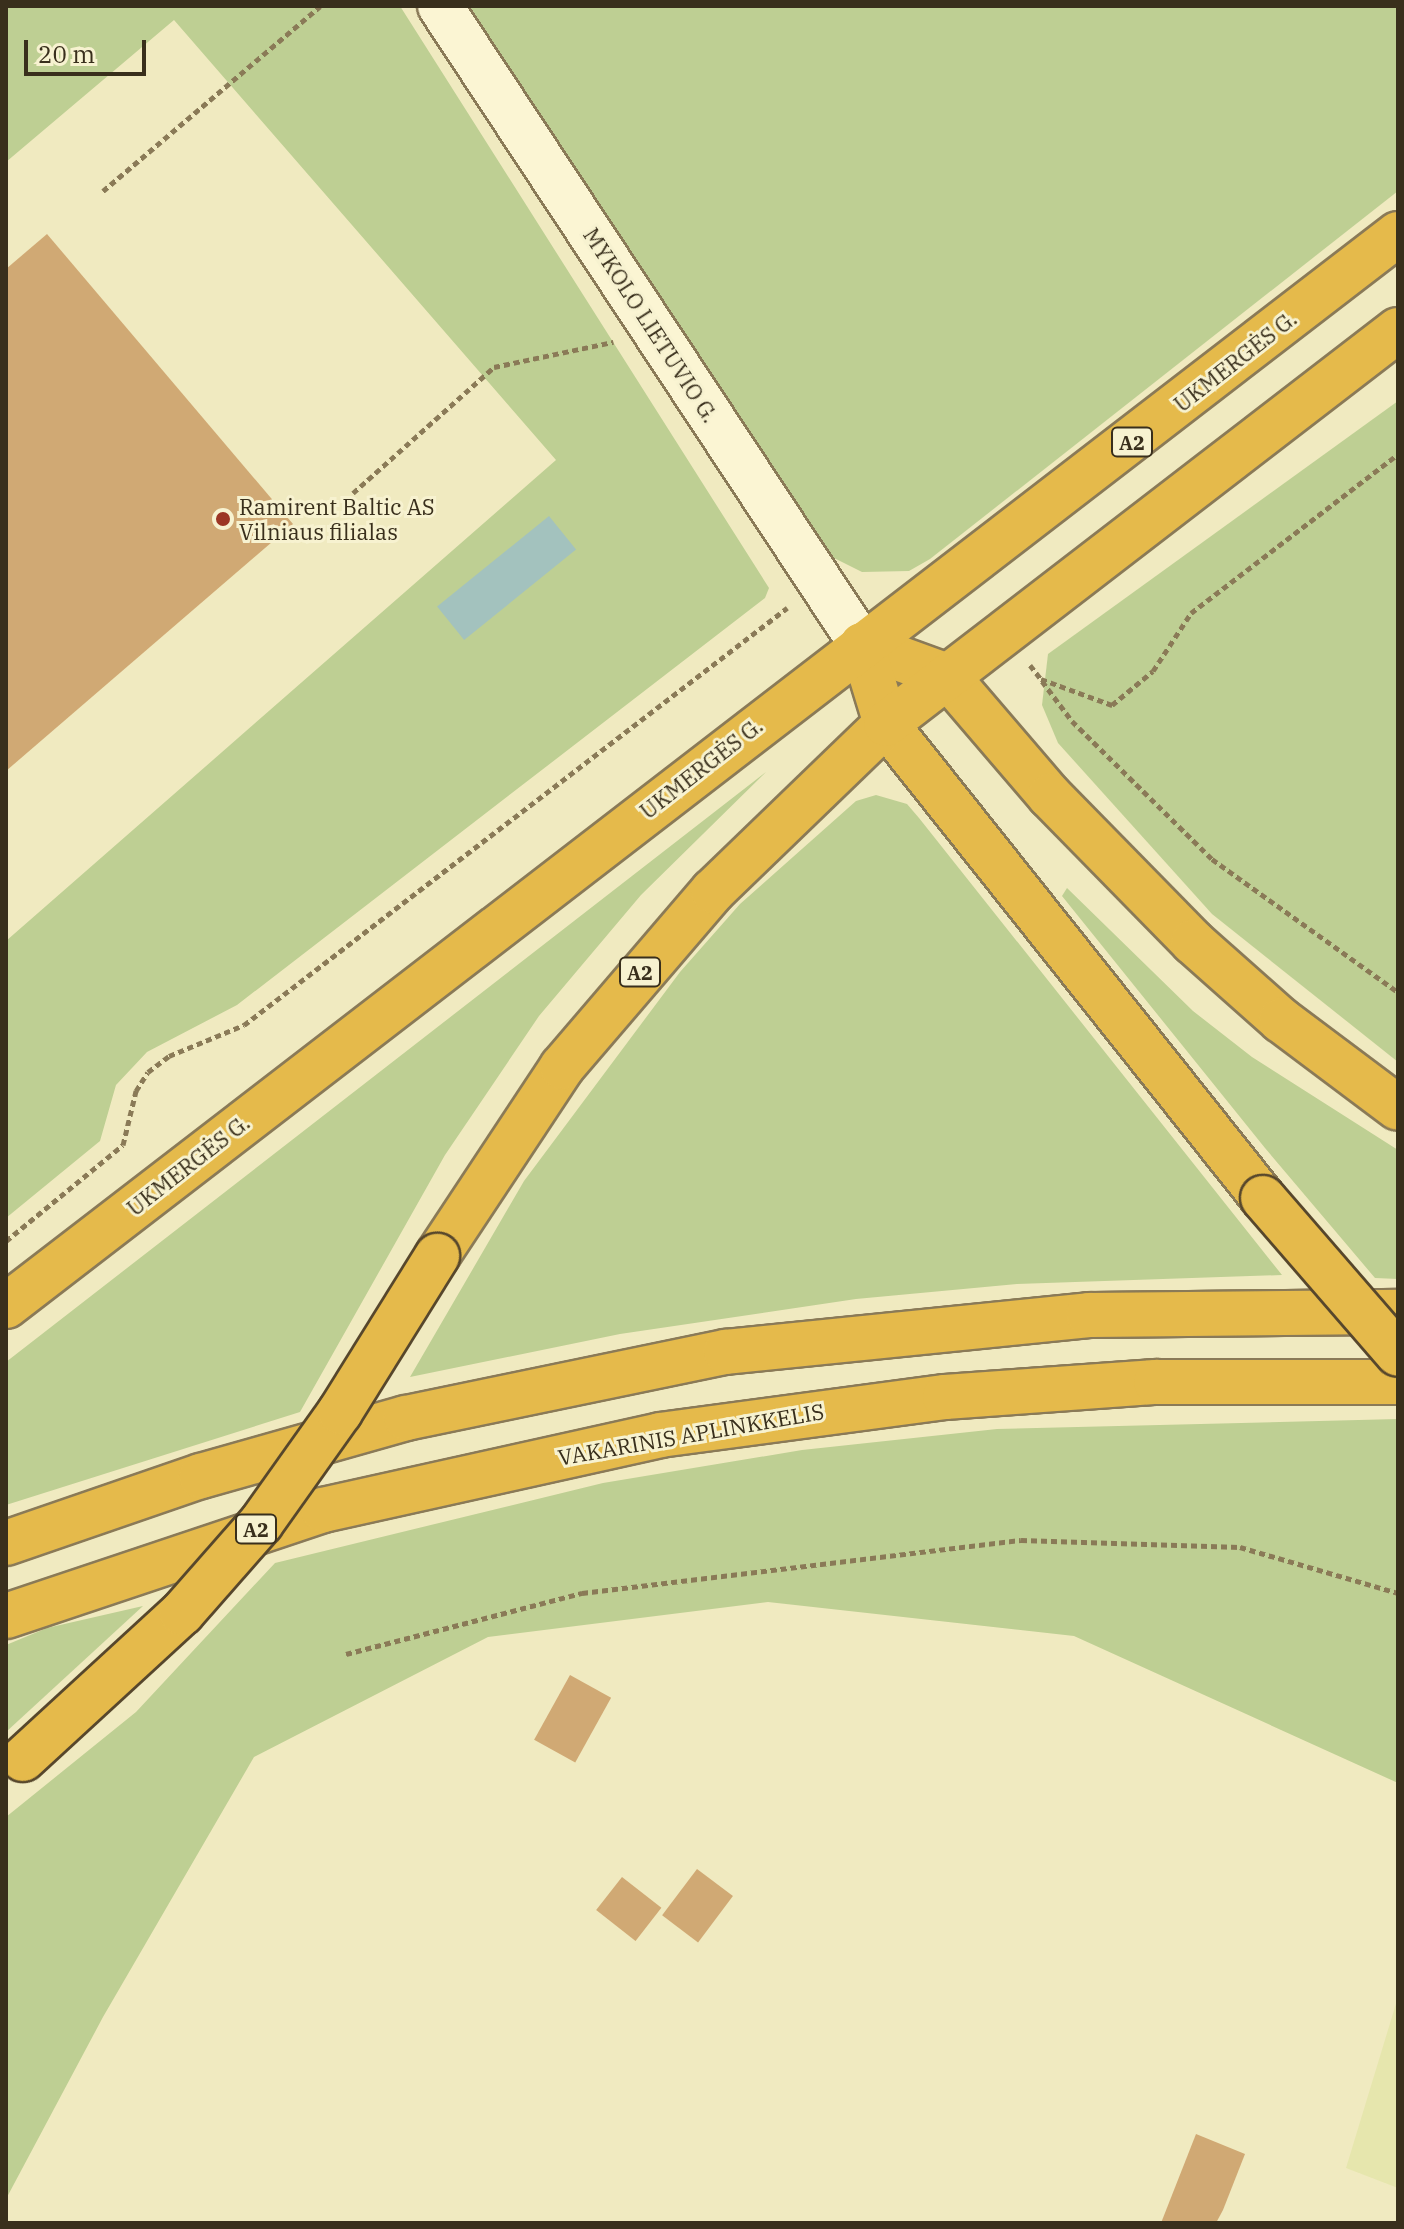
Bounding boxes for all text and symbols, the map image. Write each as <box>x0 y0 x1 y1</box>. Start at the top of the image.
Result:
scale bar <box>28 24 150 74</box>
text: 20 m <box>38 38 95 70</box>
street label: MYKOLO LIETUVIO G. <box>578 223 724 427</box>
street label: UKMERGĖS G. <box>1168 305 1302 417</box>
road number: A2 <box>1110 426 1154 458</box>
place label: Ramirent Baltic AS Vilniaus filialas <box>239 493 435 544</box>
marker: Ramirent Baltic AS Vilniaus filialas <box>214 510 232 528</box>
street label: UKMERGĖS G. <box>634 712 768 824</box>
road number: A2 <box>618 956 662 988</box>
street label: UKMERGĖS G. <box>121 1109 255 1221</box>
street label: VAKARINIS APLINKKELIS <box>556 1398 826 1470</box>
road number: A2 <box>234 1513 278 1545</box>

